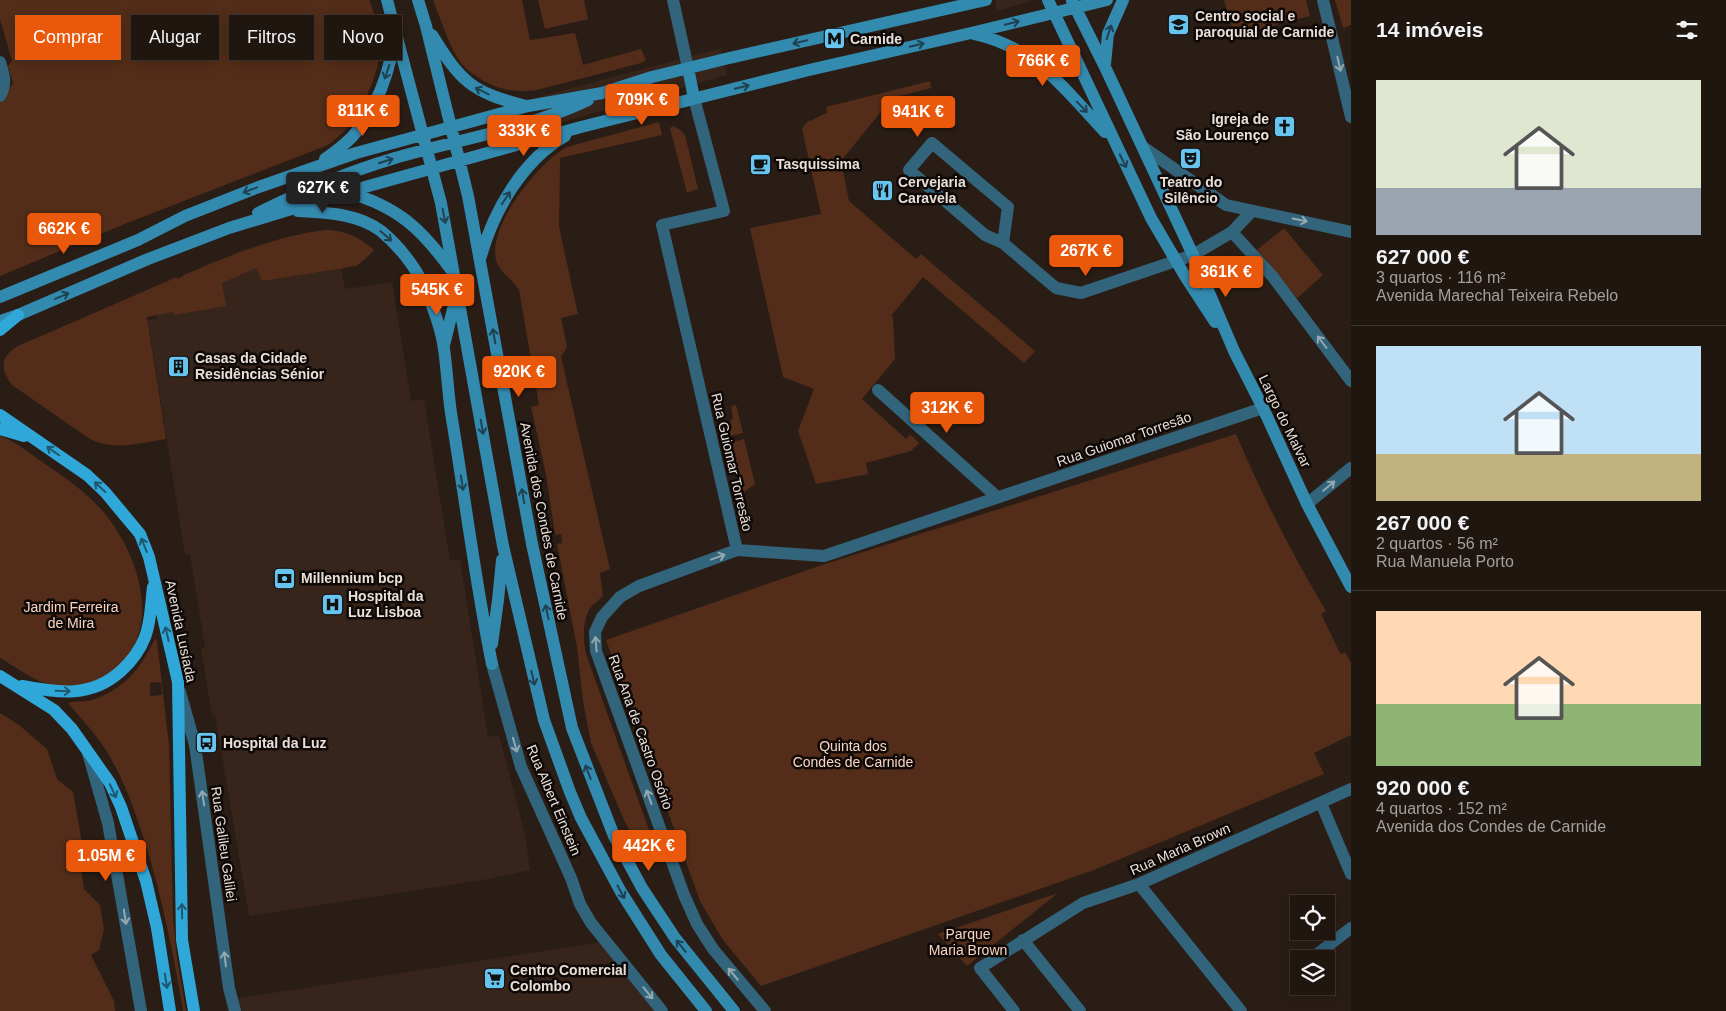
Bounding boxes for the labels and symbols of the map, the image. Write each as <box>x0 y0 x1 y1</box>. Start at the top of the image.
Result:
place label: Centro social e paroquial de Carnide <box>1195 8 1334 40</box>
school or university icon: Centro social e paroquial de Carnide <box>1167 12 1191 36</box>
one-way arrow <box>1004 18 1020 27</box>
one-way arrow <box>1105 25 1115 41</box>
metro station icon: Carnide <box>822 27 846 51</box>
place label: Carnide <box>850 31 902 47</box>
one-way arrow <box>792 38 808 47</box>
one-way arrow <box>909 40 925 49</box>
pin: 766K € <box>1002 44 1084 87</box>
one-way arrow <box>1335 56 1344 72</box>
one-way arrow <box>382 64 391 79</box>
one-way arrow <box>733 82 749 91</box>
pin: 709K € <box>601 84 683 126</box>
one-way arrow <box>475 86 490 95</box>
pin: 811K € <box>322 94 404 137</box>
pin: 941K € <box>877 96 959 138</box>
one-way arrow <box>1076 101 1088 114</box>
place label: Igreja de São Lourenço <box>1176 111 1269 143</box>
pin: 333K € <box>483 114 565 157</box>
church icon: Igreja de São Lourenço <box>1273 115 1297 139</box>
theatre icon: Teatro do Silêncio <box>1179 147 1203 171</box>
cafe icon: Tasquissima <box>748 152 772 176</box>
one-way arrow <box>1119 153 1128 168</box>
one-way arrow <box>378 155 394 165</box>
place label: Tasquissima <box>776 156 860 172</box>
pin: 627K € <box>282 172 364 214</box>
place label: Cervejaria Caravela <box>898 174 966 206</box>
place label: Teatro do Silêncio <box>1160 174 1222 206</box>
restaurant icon: Cervejaria Caravela <box>870 178 894 202</box>
one-way arrow <box>243 186 258 196</box>
one-way arrow <box>501 191 511 205</box>
one-way arrow <box>440 207 449 223</box>
pin: 662K € <box>23 212 105 255</box>
one-way arrow <box>1291 216 1307 226</box>
one-way arrow <box>379 230 392 242</box>
pin: 267K € <box>1045 234 1127 277</box>
pin: 361K € <box>1185 256 1267 298</box>
pin: 545K € <box>396 274 478 316</box>
one-way arrow <box>55 290 70 299</box>
one-way arrow <box>489 328 499 344</box>
one-way arrow <box>1316 336 1327 349</box>
place label: Casas da Cidade Residências Sénior <box>195 350 325 382</box>
building icon: Casas da Cidade Residências Sénior <box>167 354 191 378</box>
pin: 920K € <box>478 356 560 398</box>
street label: Largo do Malvar <box>1256 372 1315 470</box>
street label: Rua Guiomar Torresão <box>708 391 756 533</box>
pin: 312K € <box>906 392 988 434</box>
street label: Rua Guiomar Torresão <box>1055 408 1194 470</box>
one-way arrow <box>478 419 488 435</box>
street label: Avenida dos Condes de Carnide <box>517 421 571 622</box>
one-way arrow <box>47 446 61 456</box>
one-way arrow <box>457 475 467 491</box>
one-way arrow <box>1322 481 1335 492</box>
one-way arrow <box>94 482 107 493</box>
one-way arrow <box>518 488 527 504</box>
one-way arrow <box>139 538 148 553</box>
one-way arrow <box>710 552 726 561</box>
bank icon: Millennium bcp <box>273 566 297 590</box>
place label: Millennium bcp <box>301 570 403 586</box>
street label: Avenida Lusíada <box>162 578 200 684</box>
place label: Hospital da Luz Lisboa <box>348 588 424 620</box>
hospital icon: Hospital da Luz Lisboa <box>320 592 344 616</box>
park label: Jardim Ferreira de Mira <box>24 599 119 631</box>
one-way arrow <box>541 604 551 620</box>
one-way arrow <box>162 627 171 643</box>
one-way arrow <box>591 637 600 653</box>
street label: Rua Ana de Castro Osório <box>606 652 677 812</box>
one-way arrow <box>529 670 538 686</box>
one-way arrow <box>54 686 71 696</box>
bus stop icon: Hospital da Luz <box>195 731 219 755</box>
place label: Hospital da Luz <box>223 735 326 751</box>
one-way arrow <box>510 736 520 752</box>
park label: Quinta dos Condes de Carnide <box>793 738 914 770</box>
street label: Rua Albert Einstein <box>523 742 585 858</box>
one-way arrow <box>583 765 592 780</box>
one-way arrow <box>109 783 119 798</box>
street label: Rua Galileu Galilei <box>208 785 240 903</box>
one-way arrow <box>198 790 208 806</box>
one-way arrow <box>644 790 653 806</box>
street label: Rua Maria Brown <box>1127 820 1233 878</box>
pin: 442K € <box>608 830 690 872</box>
pin: 1.05M € <box>60 840 152 882</box>
one-way arrow <box>616 885 626 900</box>
one-way arrow <box>177 903 186 919</box>
one-way arrow <box>121 908 131 924</box>
park label: Parque Maria Brown <box>929 926 1007 958</box>
one-way arrow <box>676 939 687 952</box>
one-way arrow <box>220 951 230 967</box>
place label: Centro Comercial Colombo <box>510 962 627 994</box>
supermarket icon: Centro Comercial Colombo <box>482 966 506 990</box>
one-way arrow <box>728 968 739 981</box>
one-way arrow <box>161 972 171 988</box>
one-way arrow <box>642 986 653 999</box>

